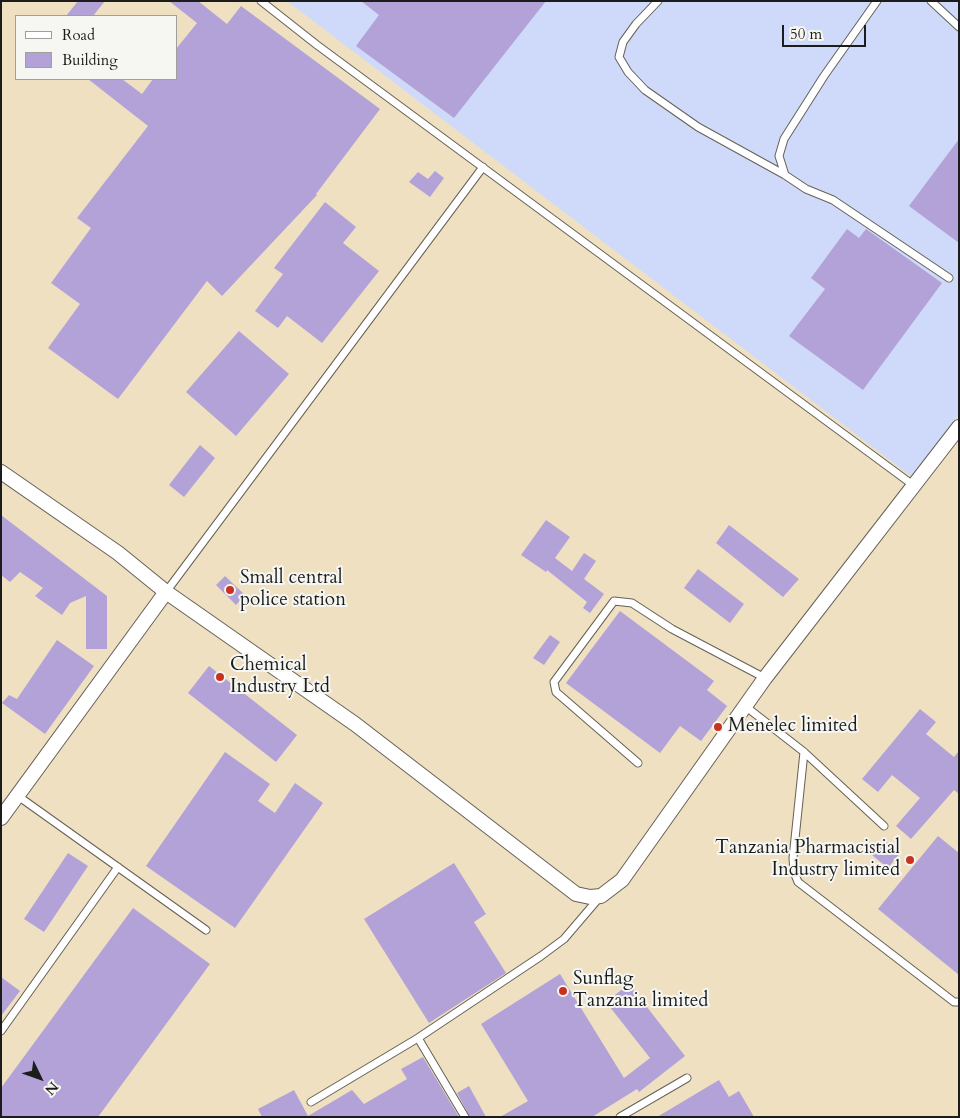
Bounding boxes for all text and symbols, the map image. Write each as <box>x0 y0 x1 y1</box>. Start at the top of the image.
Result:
legend <box>15 15 178 80</box>
scale bar <box>785 15 869 47</box>
text: 50 m <box>790 24 822 44</box>
text: Road <box>62 25 95 45</box>
text: Building <box>62 50 118 70</box>
place label: Small central police station <box>240 568 346 612</box>
marker: Small central police station <box>224 584 236 596</box>
place label: Chemical Industry Ltd <box>230 655 330 699</box>
marker: Chemical Industry Ltd <box>214 671 226 683</box>
place label: Menelec limited <box>728 716 858 738</box>
marker: Menelec limited <box>712 721 724 733</box>
place label: Tanzania Pharmacistial Industry limited <box>715 838 900 882</box>
marker: Tanzania Pharmacistial Industry limited <box>904 854 916 866</box>
place label: Sunflag Tanzania limited <box>573 969 708 1013</box>
marker: Sunflag Tanzania limited <box>557 985 569 997</box>
north arrow <box>15 1053 65 1103</box>
text: N <box>40 1077 63 1099</box>

